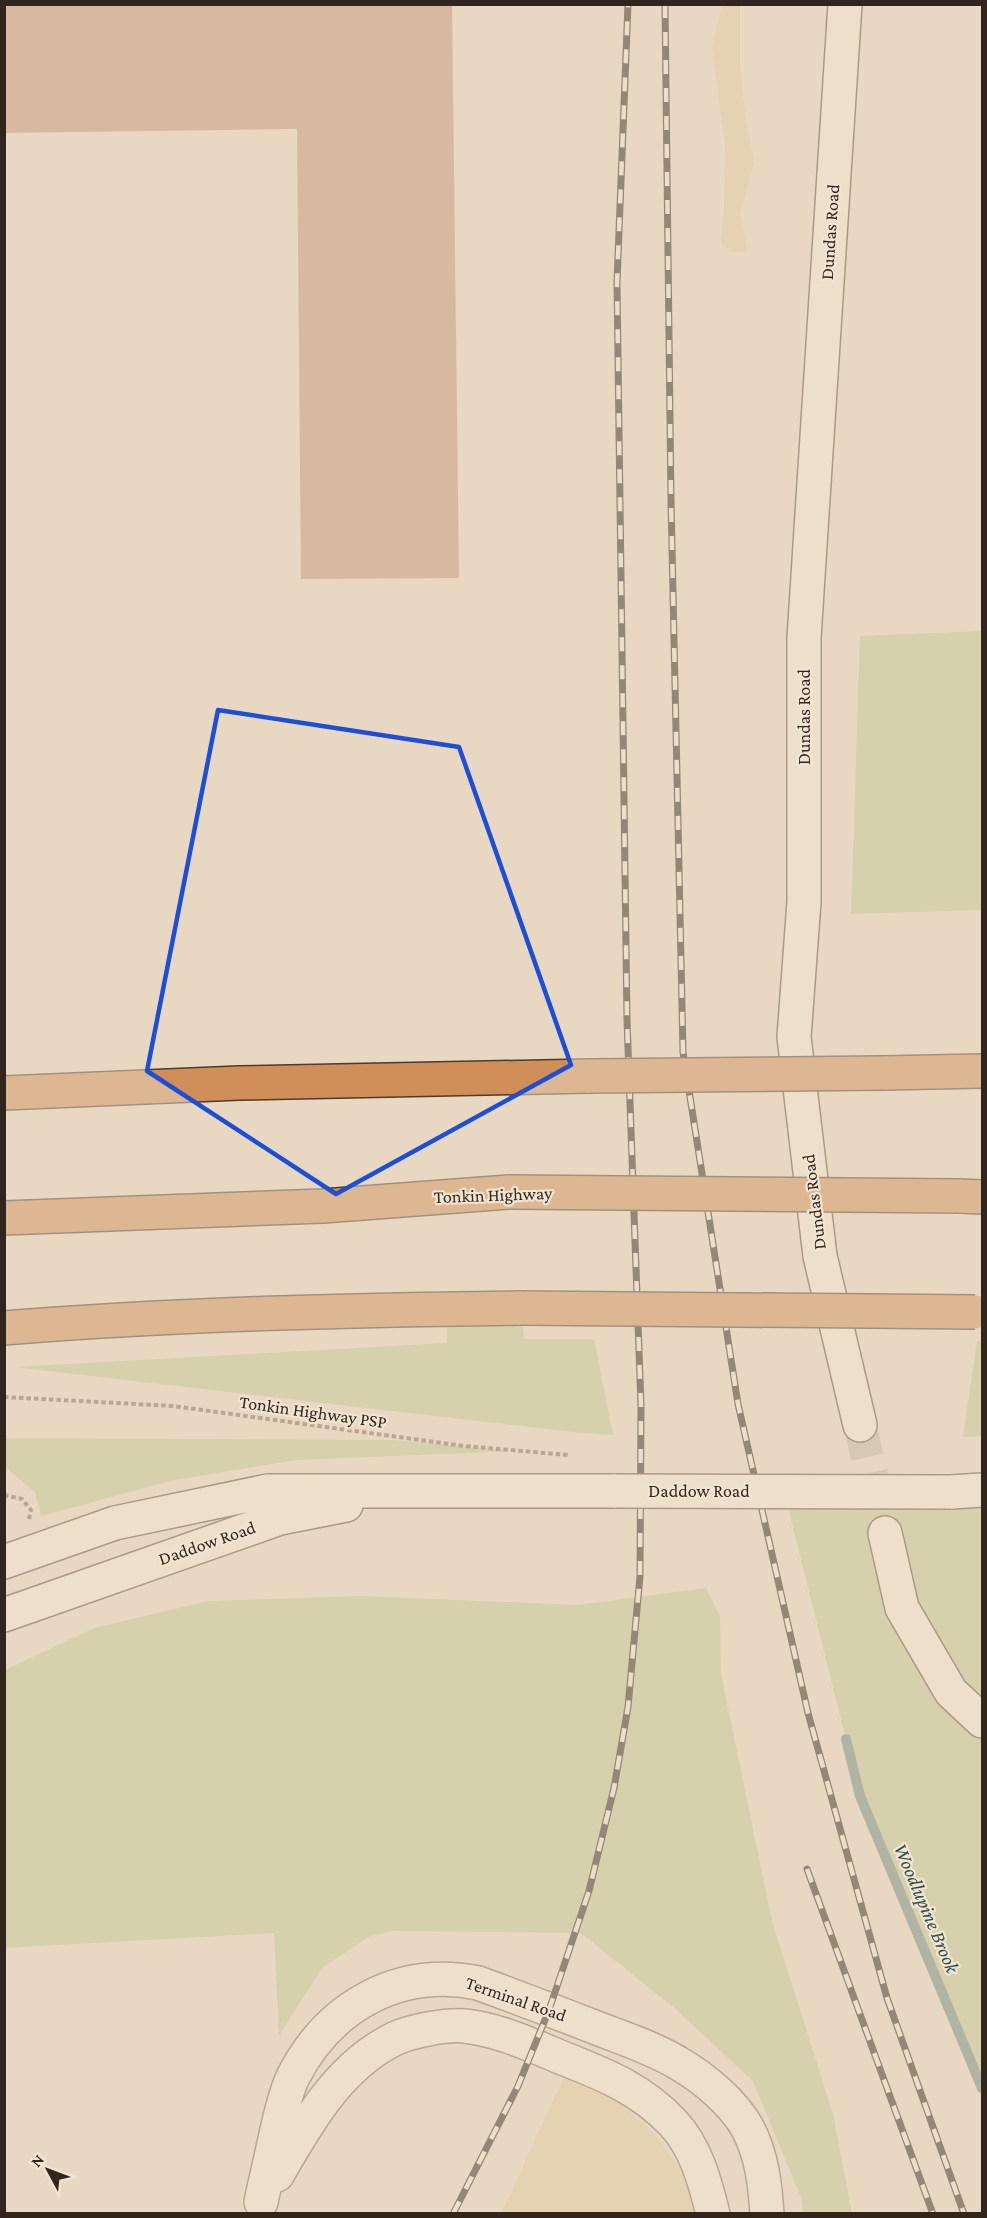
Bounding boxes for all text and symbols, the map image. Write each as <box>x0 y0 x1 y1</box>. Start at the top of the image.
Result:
street label: Dundas Road <box>817 183 843 281</box>
street label: Dundas Road <box>794 669 814 765</box>
street label: Dundas Road <box>798 1153 830 1251</box>
street label: Tonkin Highway <box>433 1183 553 1207</box>
street label: Tonkin Highway PSP <box>238 1392 388 1432</box>
street label: Daddow Road <box>648 1481 750 1501</box>
street label: Daddow Road <box>156 1517 259 1569</box>
water label: Woodlupine Brook <box>889 1840 965 1978</box>
street label: Terminal Road <box>463 1972 569 2026</box>
north arrow <box>18 2140 78 2200</box>
text: N <box>27 2151 47 2170</box>

